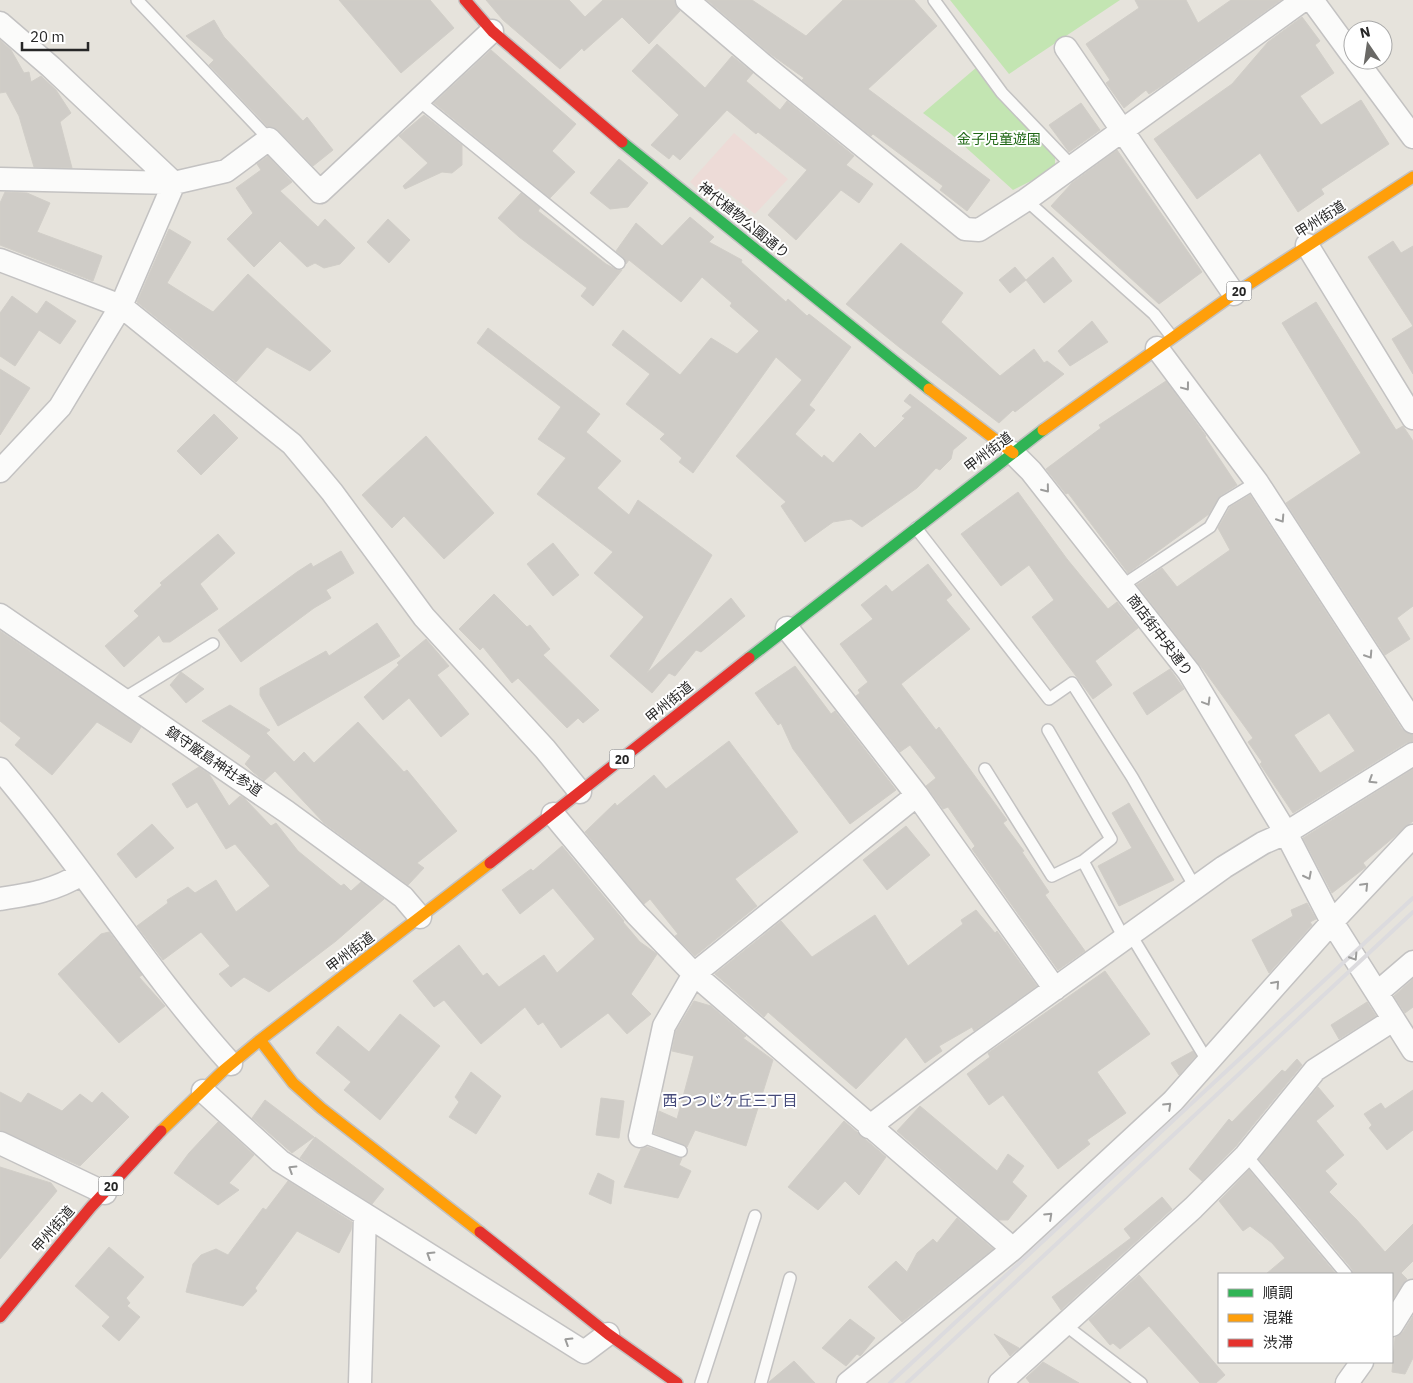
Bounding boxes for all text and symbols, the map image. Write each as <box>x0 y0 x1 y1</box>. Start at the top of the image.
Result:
scale bar <box>22 20 89 52</box>
north arrow <box>1343 20 1393 70</box>
text: N <box>1358 22 1372 42</box>
text: 20 m <box>30 27 65 46</box>
park label: 金子児童遊園 <box>957 130 1041 148</box>
street label: 神代植物公園通り <box>695 178 793 262</box>
street label: 甲州街道 <box>1291 197 1349 241</box>
road number: 20 <box>1226 282 1252 300</box>
one-way arrow <box>1180 381 1189 391</box>
street label: 甲州街道 <box>960 428 1016 476</box>
one-way arrow <box>1040 483 1049 492</box>
one-way arrow <box>1274 514 1284 523</box>
street label: 商店街中央通り <box>1123 590 1197 680</box>
one-way arrow <box>1363 650 1373 659</box>
street label: 甲州街道 <box>642 677 696 727</box>
one-way arrow <box>1200 696 1210 705</box>
street label: 鎮守厳島神社参道 <box>163 722 265 800</box>
road number: 20 <box>610 750 634 769</box>
one-way arrow <box>1368 773 1377 783</box>
one-way arrow <box>1302 871 1312 880</box>
one-way arrow <box>1359 883 1368 892</box>
street label: 甲州街道 <box>322 928 378 976</box>
one-way arrow <box>1348 951 1358 960</box>
one-way arrow <box>1270 981 1279 990</box>
district label: 西つつじケ丘三丁目 <box>662 1091 798 1110</box>
one-way arrow <box>1162 1103 1171 1112</box>
one-way arrow <box>289 1166 298 1175</box>
road number: 20 <box>98 1176 124 1196</box>
street label: 甲州街道 <box>28 1202 78 1256</box>
one-way arrow <box>1043 1213 1052 1222</box>
one-way arrow <box>426 1252 435 1262</box>
legend <box>1218 1273 1393 1363</box>
text: 順調 <box>1263 1283 1293 1302</box>
text: 混雑 <box>1263 1308 1293 1327</box>
text: 渋滞 <box>1263 1333 1293 1352</box>
one-way arrow <box>564 1338 573 1348</box>

